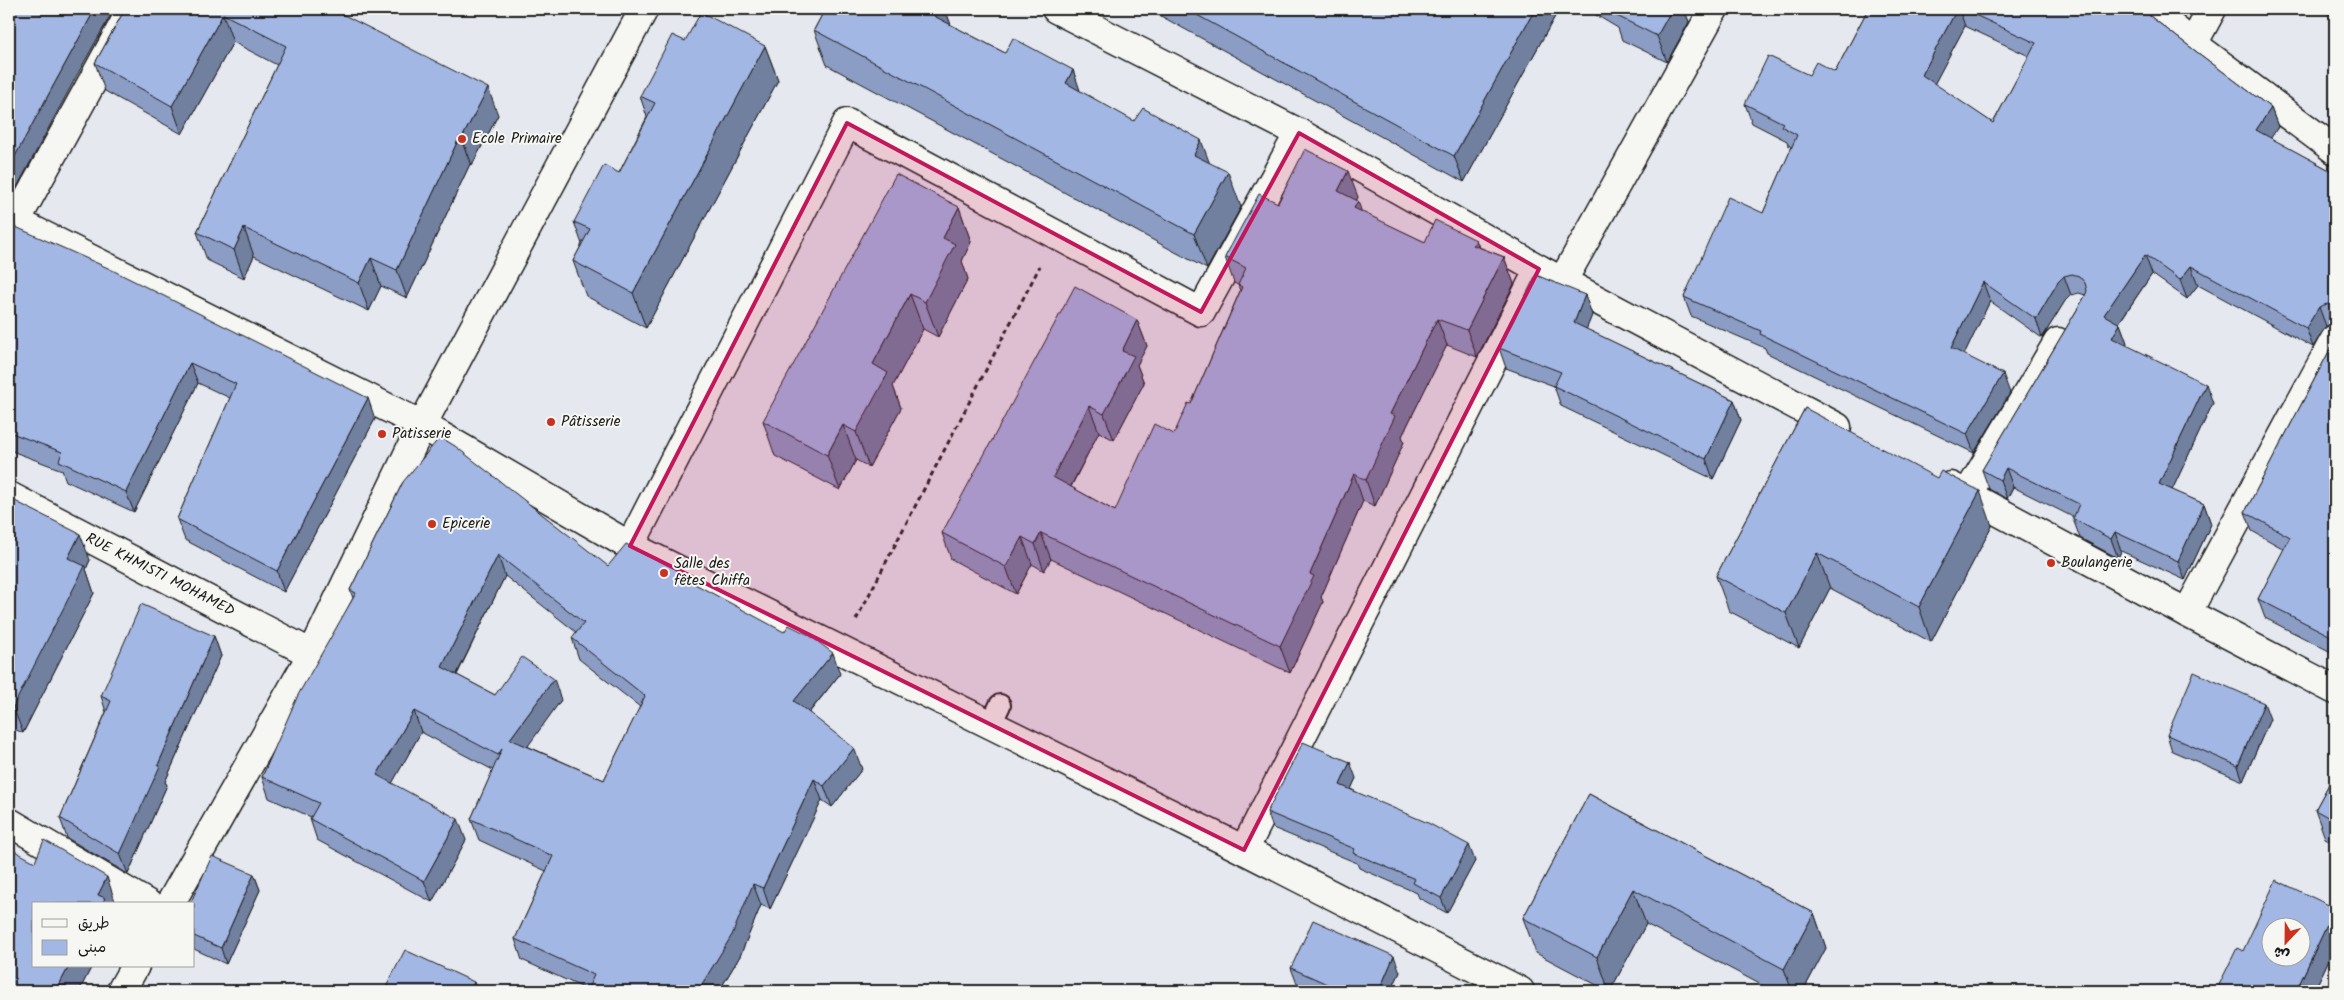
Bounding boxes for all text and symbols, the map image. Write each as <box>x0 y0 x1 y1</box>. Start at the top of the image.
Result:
place label: Ecole Primaire <box>472 127 562 151</box>
marker: Ecole Primaire <box>456 133 468 145</box>
place label: Pâtisserie <box>561 410 621 434</box>
marker: Pâtisserie <box>545 416 557 428</box>
place label: Patisserie <box>392 422 452 446</box>
marker: Patisserie <box>376 428 388 440</box>
place label: Epicerie <box>442 512 490 536</box>
marker: Epicerie <box>426 518 438 530</box>
street label: RUE KHMISTI MOHAMED <box>81 527 239 623</box>
place label: Boulangerie <box>2061 551 2133 575</box>
place label: Salle des fêtes Chiffa <box>674 552 750 593</box>
marker: Boulangerie <box>2045 557 2057 569</box>
marker: Salle des fêtes Chiffa <box>658 567 670 579</box>
legend <box>32 902 195 968</box>
text: طريق <box>78 912 110 936</box>
north arrow <box>2262 918 2312 968</box>
text: مبنى <box>78 936 106 960</box>
text: ش <box>2270 940 2293 966</box>

